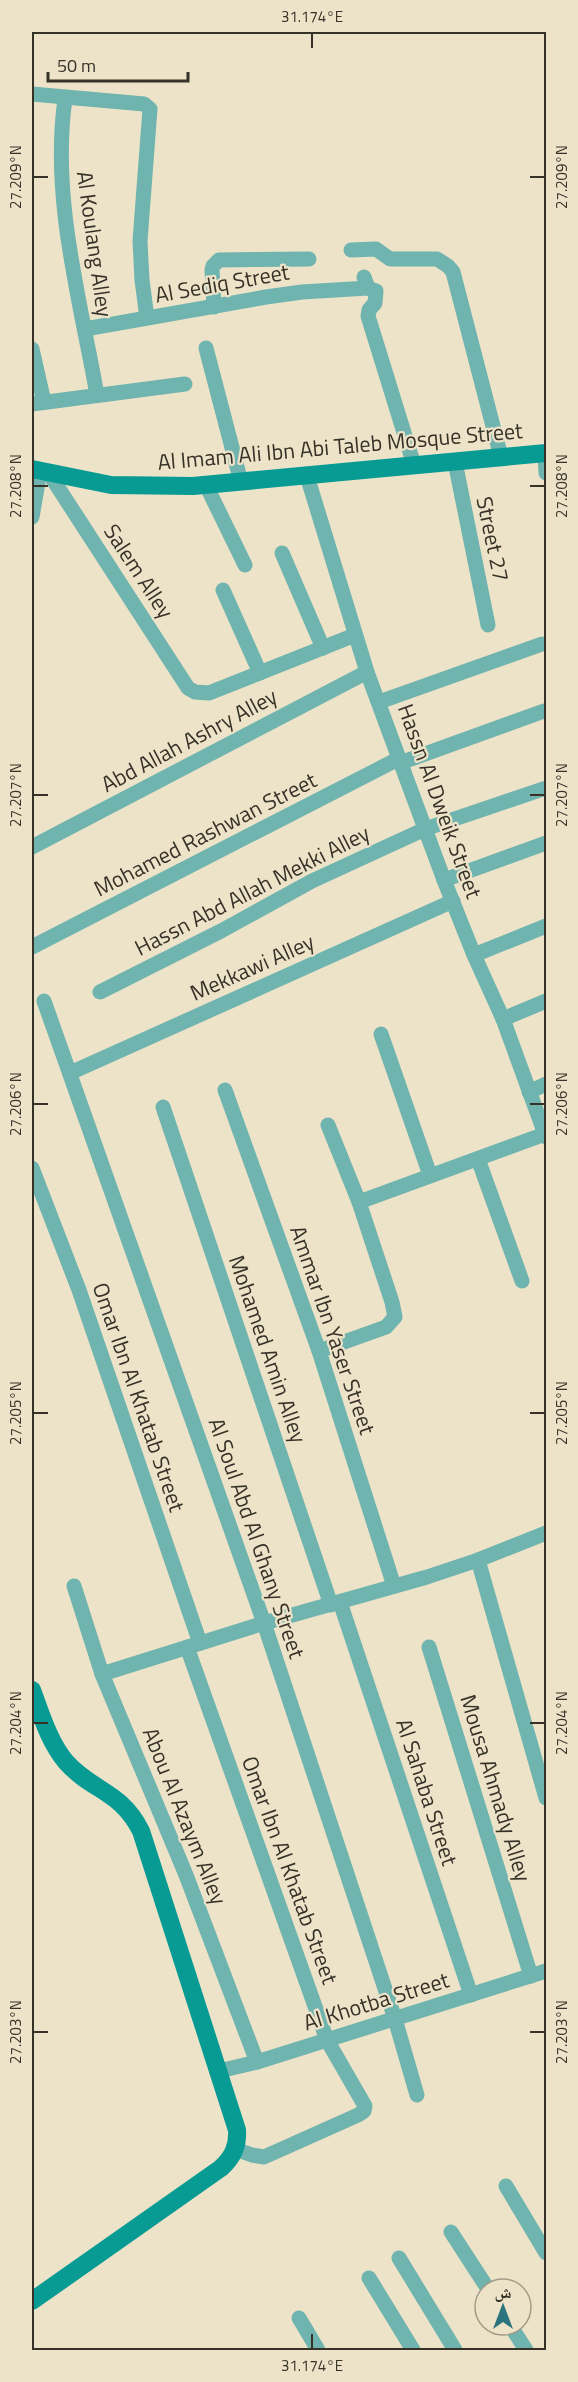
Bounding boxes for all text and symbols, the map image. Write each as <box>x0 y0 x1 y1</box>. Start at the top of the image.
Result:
text: 31.174°E <box>281 5 343 28</box>
scale bar <box>48 45 188 83</box>
text: 50 m <box>57 52 96 79</box>
text: 27.209°N <box>4 145 27 209</box>
text: 27.209°N <box>550 145 573 209</box>
street label: Al Koulang Alley <box>68 169 122 320</box>
street label: Al Sediq Street <box>152 254 292 312</box>
street label: Al Imam Ali Ibn Abi Taleb Mosque Street <box>156 413 524 479</box>
text: 27.208°N <box>4 454 27 518</box>
text: 27.208°N <box>550 454 573 518</box>
street label: Street 27 <box>467 493 519 585</box>
street label: Salem Alley <box>96 517 183 626</box>
street label: Abd Allah Ashry Alley <box>95 679 283 801</box>
street label: Hassn Al Dweik Street <box>389 699 491 903</box>
text: 27.207°N <box>4 763 27 827</box>
street label: Mohamed Rashwan Street <box>88 763 323 905</box>
text: 27.207°N <box>550 763 573 827</box>
street label: Hassn Abd Allah Mekki Alley <box>128 816 376 964</box>
street label: Mekkawi Alley <box>184 924 320 1010</box>
text: 27.206°N <box>4 1072 27 1136</box>
text: 27.206°N <box>550 1072 573 1136</box>
street label: Ammar Ibn Yaser Street <box>281 1221 385 1439</box>
street label: Mohamed Amin Alley <box>220 1251 316 1448</box>
street label: Omar Ibn Al Khatab Street <box>84 1278 194 1516</box>
text: 27.205°N <box>4 1381 27 1445</box>
text: 27.205°N <box>550 1381 573 1445</box>
street label: Al Soul Abd Al Ghany Street <box>200 1413 314 1663</box>
street label: Mousa Ahmady Alley <box>451 1690 541 1886</box>
text: 27.204°N <box>4 1691 27 1755</box>
text: 27.204°N <box>550 1691 573 1755</box>
street label: Al Sahaba Street <box>387 1714 467 1870</box>
street label: Abou Al Azaym Alley <box>134 1722 236 1910</box>
street label: Omar Ibn Al Khatab Street <box>233 1751 347 1989</box>
street label: Al Khotba Street <box>299 1963 453 2039</box>
text: 27.203°N <box>4 2000 27 2064</box>
text: 27.203°N <box>550 2000 573 2064</box>
north arrow <box>473 2277 533 2337</box>
text: ش <box>495 2280 512 2304</box>
text: 31.174°E <box>281 2354 343 2377</box>

